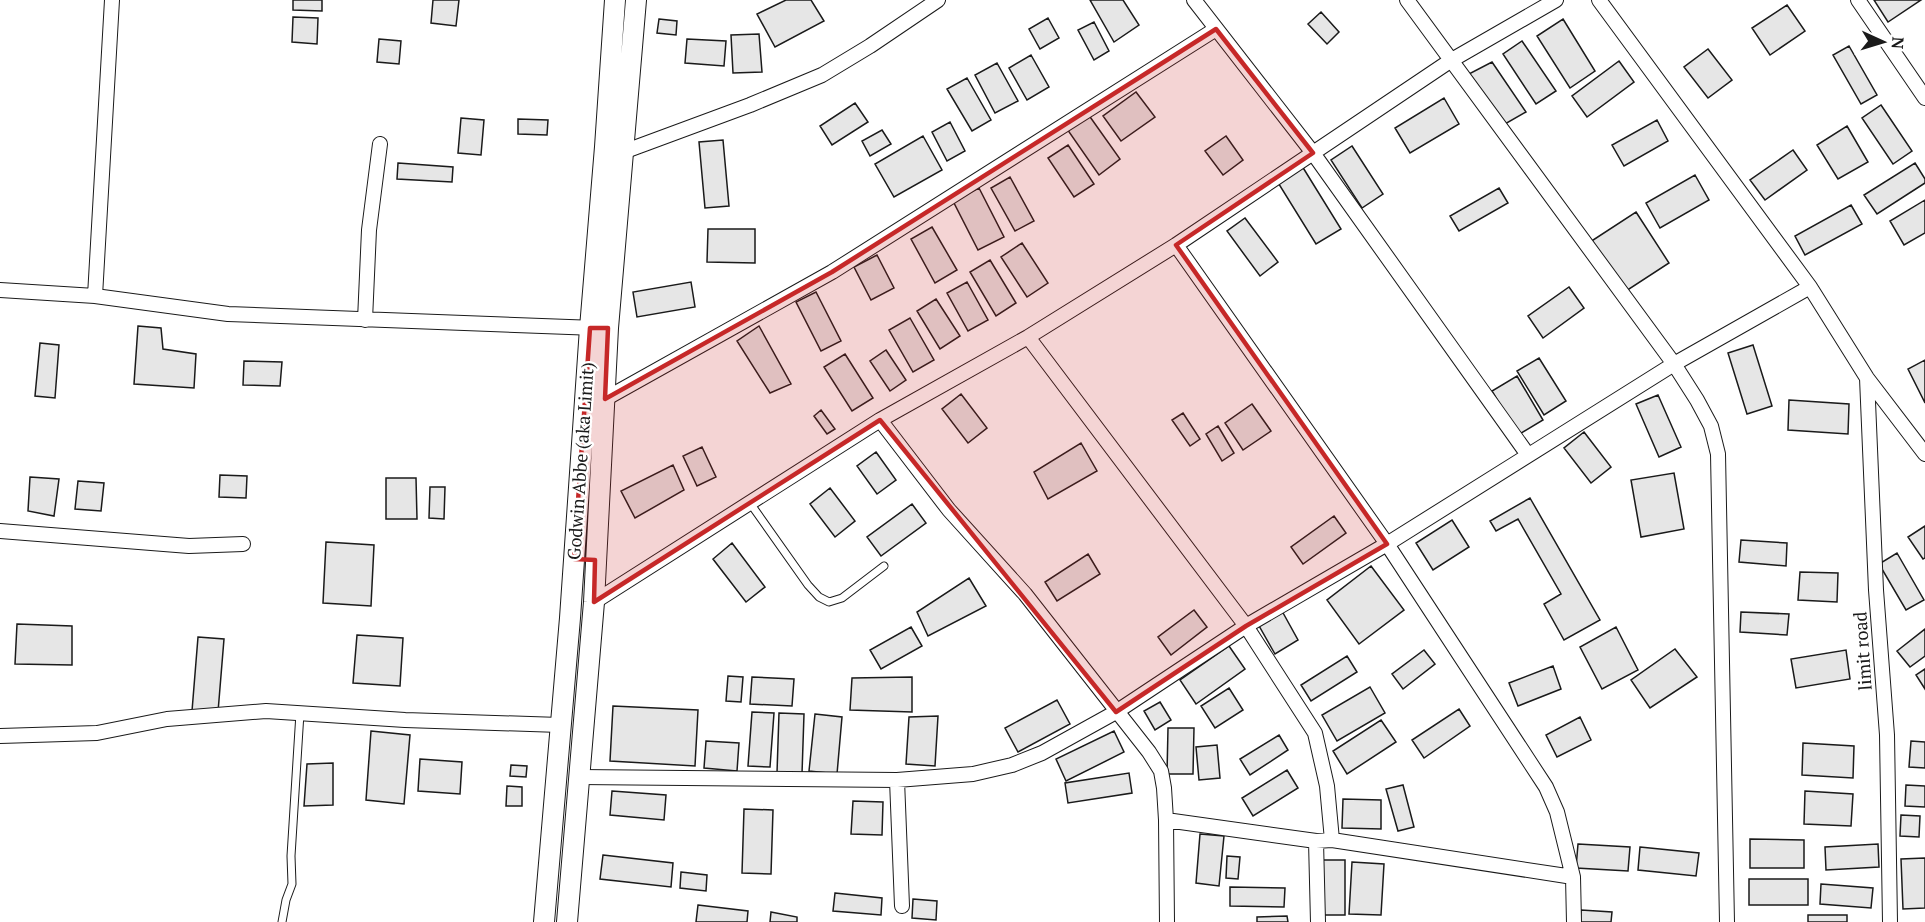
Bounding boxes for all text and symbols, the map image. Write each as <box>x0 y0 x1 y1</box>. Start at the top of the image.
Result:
north arrow <box>1853 12 1913 72</box>
text: N <box>1887 36 1909 50</box>
street label: Godwin Abbe (aka Limit) <box>561 361 599 561</box>
street label: limit road <box>1847 611 1877 691</box>

